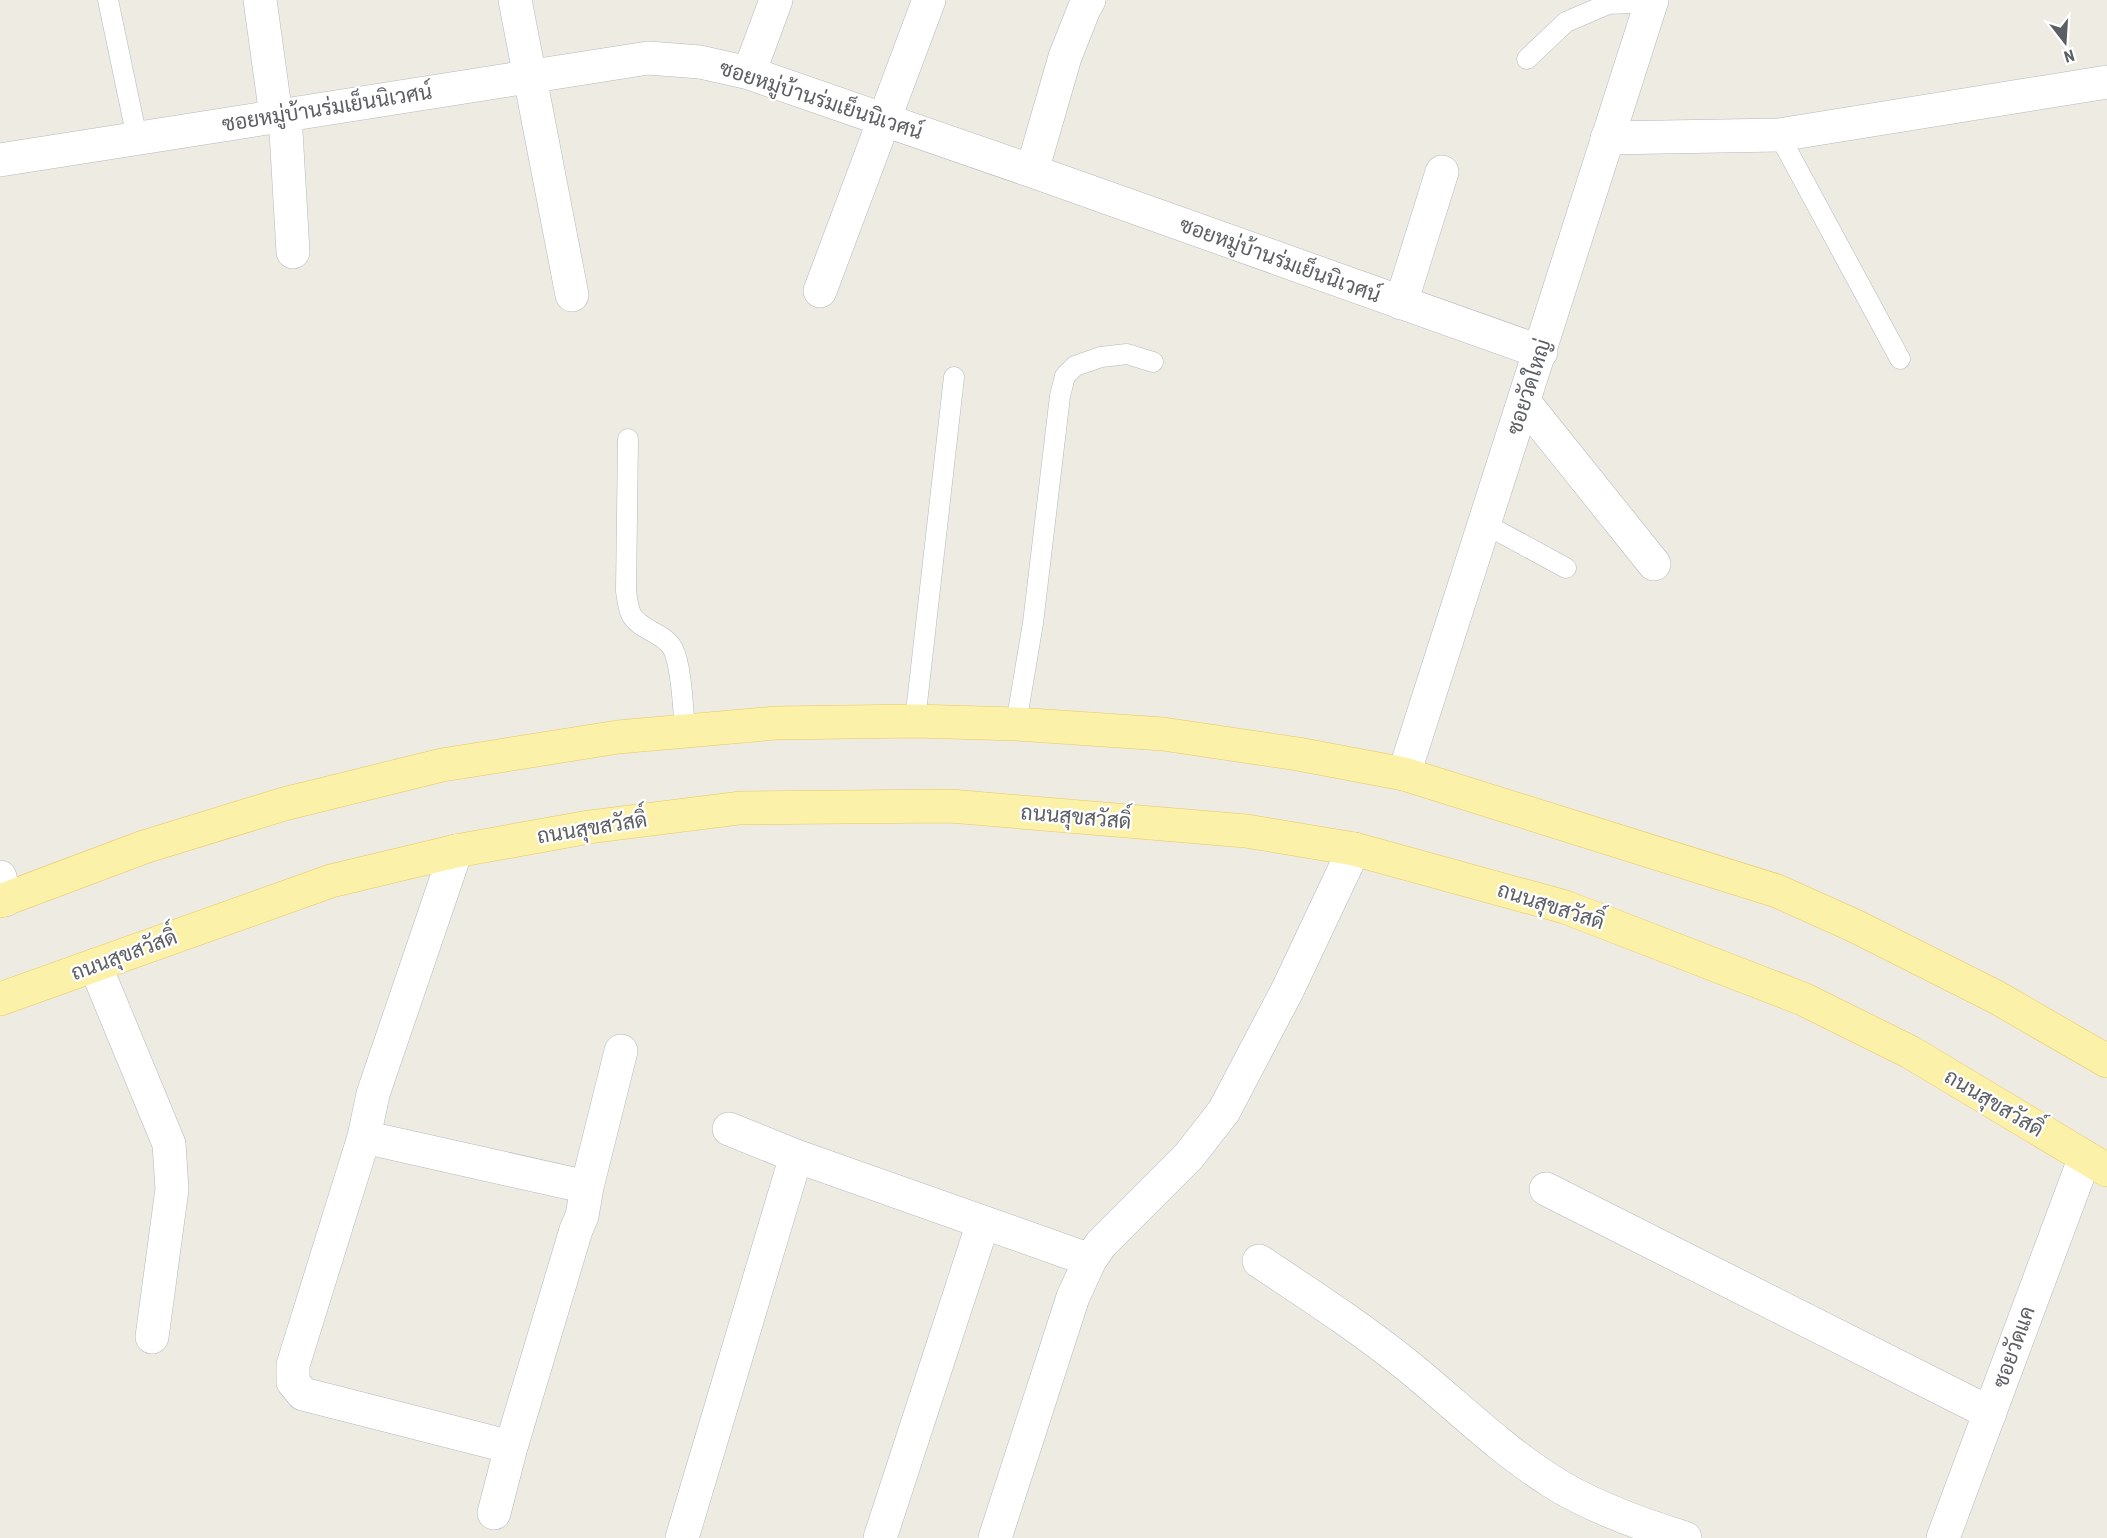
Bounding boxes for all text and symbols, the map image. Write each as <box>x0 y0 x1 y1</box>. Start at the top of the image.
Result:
north arrow <box>2035 12 2095 72</box>
text: N <box>2062 45 2077 66</box>
street label: ซอยหมู่บ้านร่มเย็นนิเวศน์ <box>715 53 927 147</box>
street label: ซอยหมู่บ้านร่มเย็นนิเวศน์ <box>220 77 434 139</box>
street label: ซอยหมู่บ้านร่มเย็นนิเวศน์ <box>1175 210 1385 310</box>
street label: ซอยวัดใหญ่ <box>1501 336 1556 438</box>
street label: ถนนสุขสวัสดิ์ <box>1019 792 1133 836</box>
street label: ถนนสุขสวัสดิ์ <box>534 800 649 851</box>
street label: ถนนสุขสวัสดิ์ <box>1494 870 1610 936</box>
street label: ถนนสุขสวัสดิ์ <box>65 917 181 987</box>
street label: ถนนสุขสวัสดิ์ <box>1939 1057 2052 1144</box>
street label: ซอยวัดแค <box>1988 1303 2040 1391</box>

